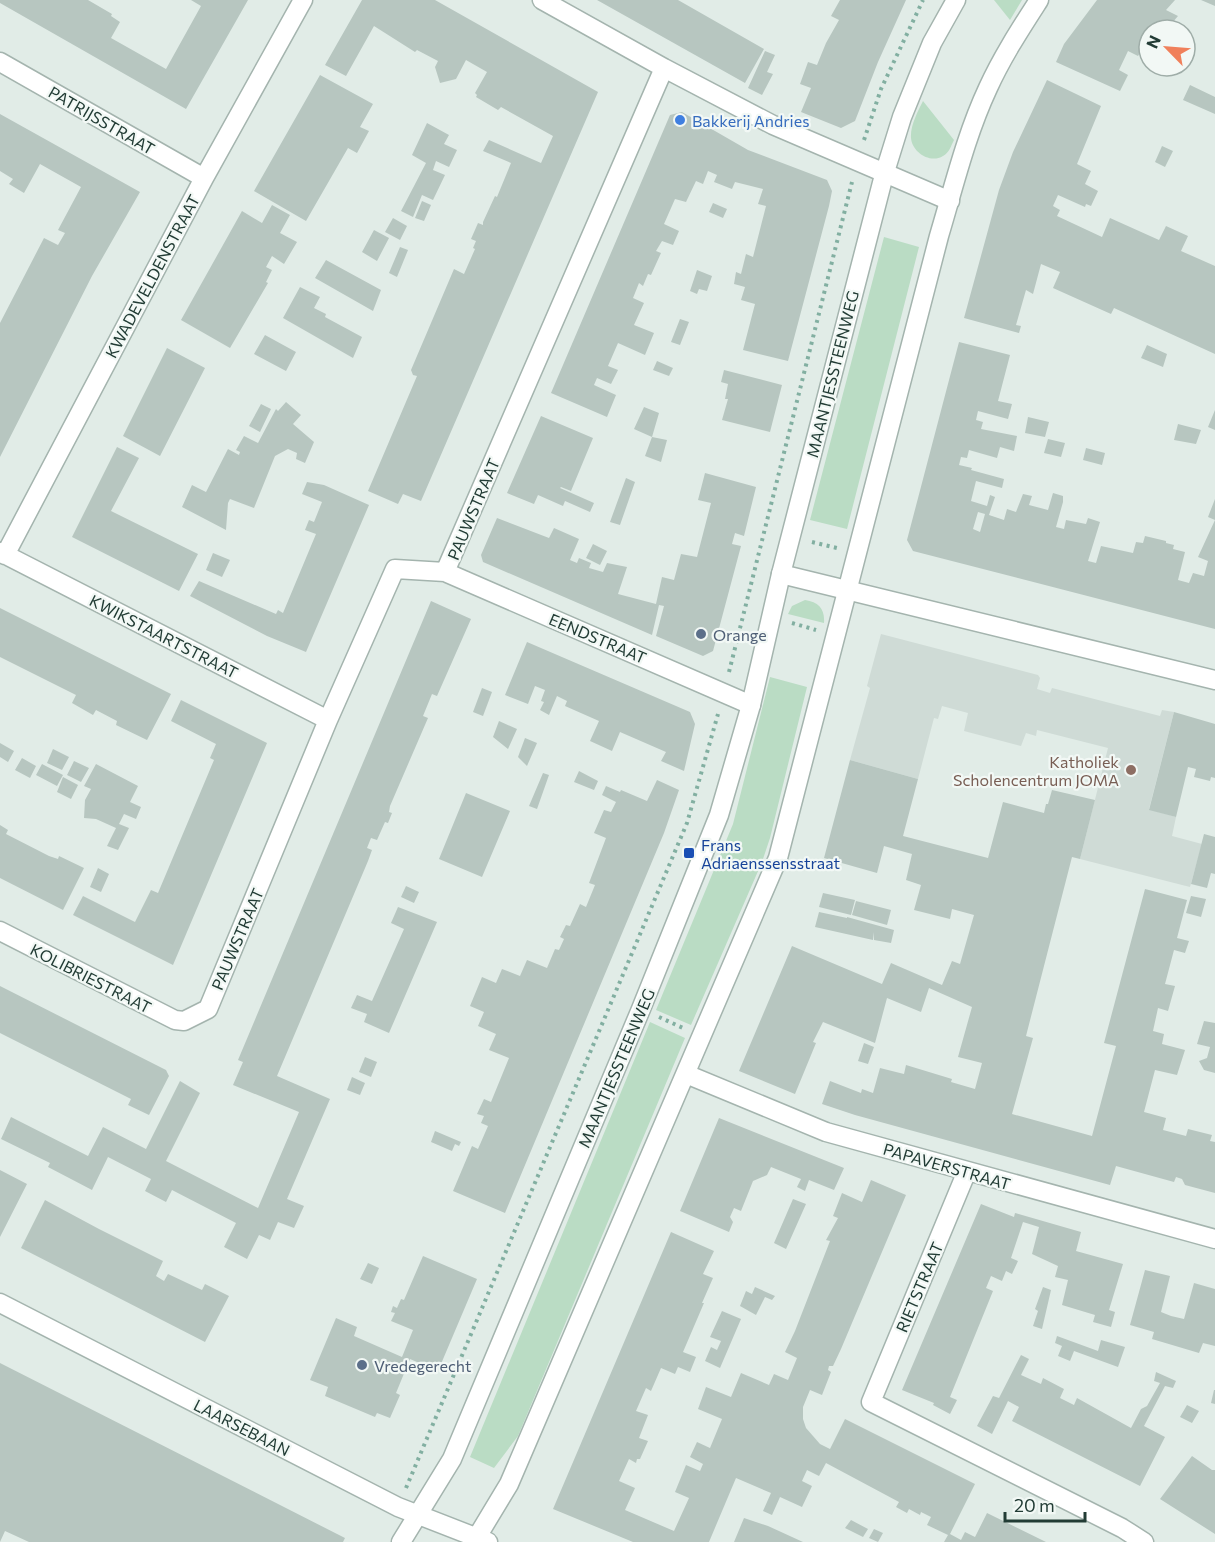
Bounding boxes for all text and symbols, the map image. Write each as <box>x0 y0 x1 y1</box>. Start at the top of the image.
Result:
north arrow <box>1137 18 1197 78</box>
text: N <box>1142 32 1164 51</box>
street label: PATRIJSSTRAAT <box>46 82 158 158</box>
place label: Bakkerij Andries <box>692 111 809 130</box>
marker: Bakkerij Andries <box>673 113 687 127</box>
street label: KWADEVELDENSTRAAT <box>101 191 203 361</box>
street label: MAANTJESSTEENWEG <box>802 289 862 459</box>
street label: PAUWSTRAAT <box>443 455 503 563</box>
street label: KWIKSTAARTSTRAAT <box>87 590 241 682</box>
street label: EENDSTRAAT <box>546 609 650 667</box>
place label: Orange <box>713 625 767 644</box>
marker: Orange <box>694 627 708 641</box>
place label: Katholiek Scholencentrum JOMA <box>953 752 1119 789</box>
marker: Katholiek Scholencentrum JOMA <box>1124 763 1138 777</box>
place label: Frans Adriaenssensstraat <box>701 835 841 872</box>
marker: Frans Adriaenssensstraat <box>682 846 696 860</box>
street label: PAUWSTRAAT <box>207 885 267 993</box>
street label: KOLIBRIESTRAAT <box>27 939 155 1017</box>
street label: MAANTJESSTEENWEG <box>574 985 658 1151</box>
street label: PAPAVERSTRAAT <box>881 1139 1013 1193</box>
street label: RIETSTRAAT <box>891 1239 947 1335</box>
place label: Vredegerecht <box>374 1356 472 1375</box>
marker: Vredegerecht <box>355 1358 369 1372</box>
street label: LAARSEBAAN <box>191 1395 293 1459</box>
scale bar <box>1005 1485 1084 1523</box>
text: 20 m <box>1014 1494 1055 1516</box>

